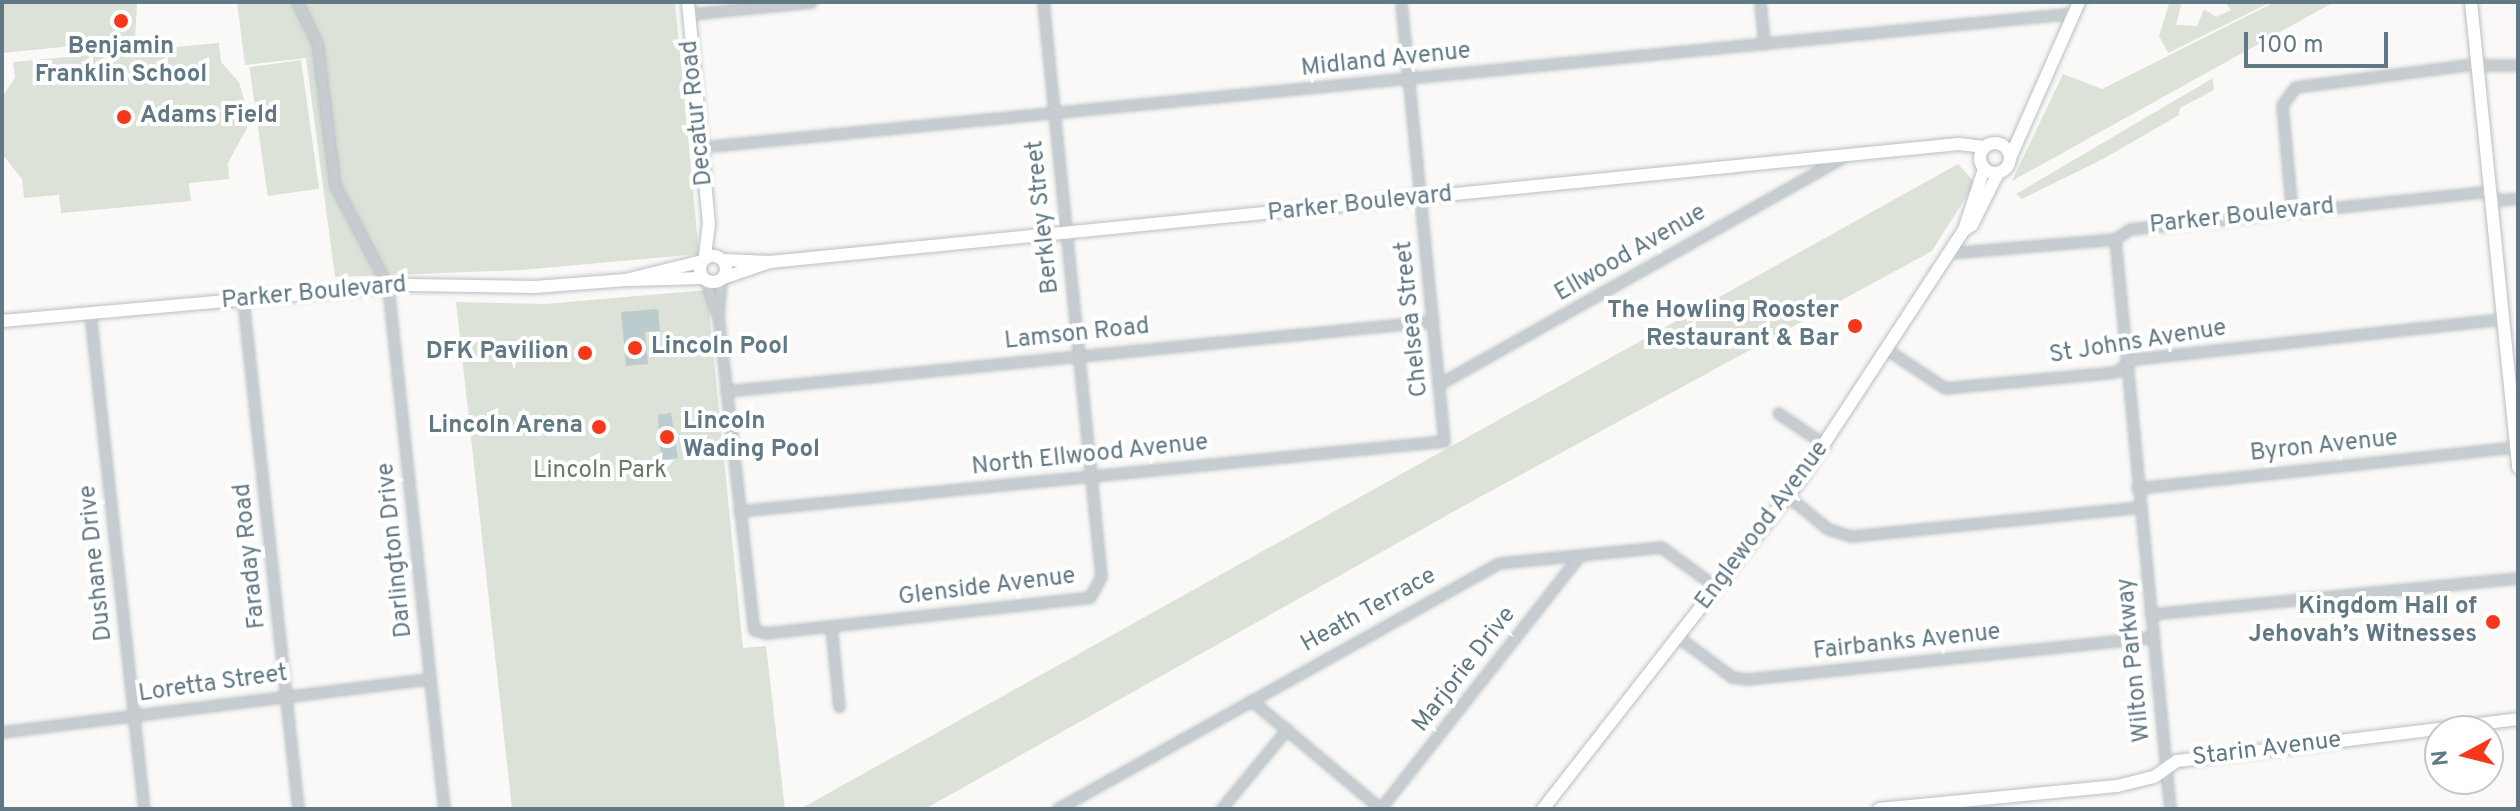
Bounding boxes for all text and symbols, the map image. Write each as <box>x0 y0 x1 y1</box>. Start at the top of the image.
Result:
marker: Benjamin Franklin School <box>112 12 130 30</box>
scale bar <box>2248 16 2392 66</box>
text: 100 m <box>2258 31 2324 61</box>
place label: Benjamin Franklin School <box>35 34 207 90</box>
street label: Midland Avenue <box>1299 38 1473 84</box>
street label: Decatur Road <box>676 39 720 187</box>
place label: Adams Field <box>140 103 278 131</box>
marker: Adams Field <box>115 108 133 126</box>
street label: Berkley Street <box>1022 139 1066 295</box>
street label: Parker Boulevard <box>1266 181 1454 229</box>
street label: Parker Boulevard <box>2148 193 2336 241</box>
street label: Ellwood Avenue <box>1550 199 1712 309</box>
street label: Chelsea Street <box>1390 240 1436 398</box>
street label: Parker Boulevard <box>220 272 408 316</box>
place label: The Howling Rooster Restaurant & Bar <box>1607 298 1839 354</box>
street label: Lamson Road <box>1003 313 1151 357</box>
street label: St Johns Avenue <box>2047 315 2229 371</box>
marker: The Howling Rooster Restaurant & Bar <box>1846 317 1864 335</box>
place label: Lincoln Pool <box>651 334 789 362</box>
place label: DFK Pavilion <box>426 339 569 367</box>
marker: Lincoln Pool <box>626 339 644 357</box>
marker: DFK Pavilion <box>576 344 594 362</box>
place label: Lincoln Wading Pool <box>683 409 820 465</box>
place label: Lincoln Arena <box>427 413 583 441</box>
marker: Lincoln Arena <box>590 418 608 436</box>
street label: Byron Avenue <box>2248 425 2400 469</box>
marker: Lincoln Wading Pool <box>658 428 676 446</box>
street label: North Ellwood Avenue <box>970 429 1210 483</box>
street label: Englewood Avenue <box>1690 436 1836 616</box>
park label: Lincoln Park <box>533 458 667 486</box>
street label: Darlington Drive <box>372 461 420 639</box>
street label: Faraday Road <box>229 482 273 630</box>
street label: Dushane Drive <box>74 483 120 643</box>
street label: Heath Terrace <box>1296 562 1442 660</box>
street label: Glenside Avenue <box>896 563 1078 613</box>
street label: Wilton Parkway <box>2112 576 2158 744</box>
place label: Kingdom Hall of Jehovah’s Witnesses <box>2248 594 2477 650</box>
street label: Marjorie Drive <box>1407 602 1523 738</box>
marker: Kingdom Hall of Jehovah’s Witnesses <box>2484 613 2502 631</box>
street label: Fairbanks Avenue <box>1811 619 2003 667</box>
street label: Loretta Street <box>137 660 289 710</box>
north arrow <box>2424 715 2504 795</box>
street label: Starin Avenue <box>2191 727 2343 773</box>
text: N <box>2427 748 2456 767</box>

